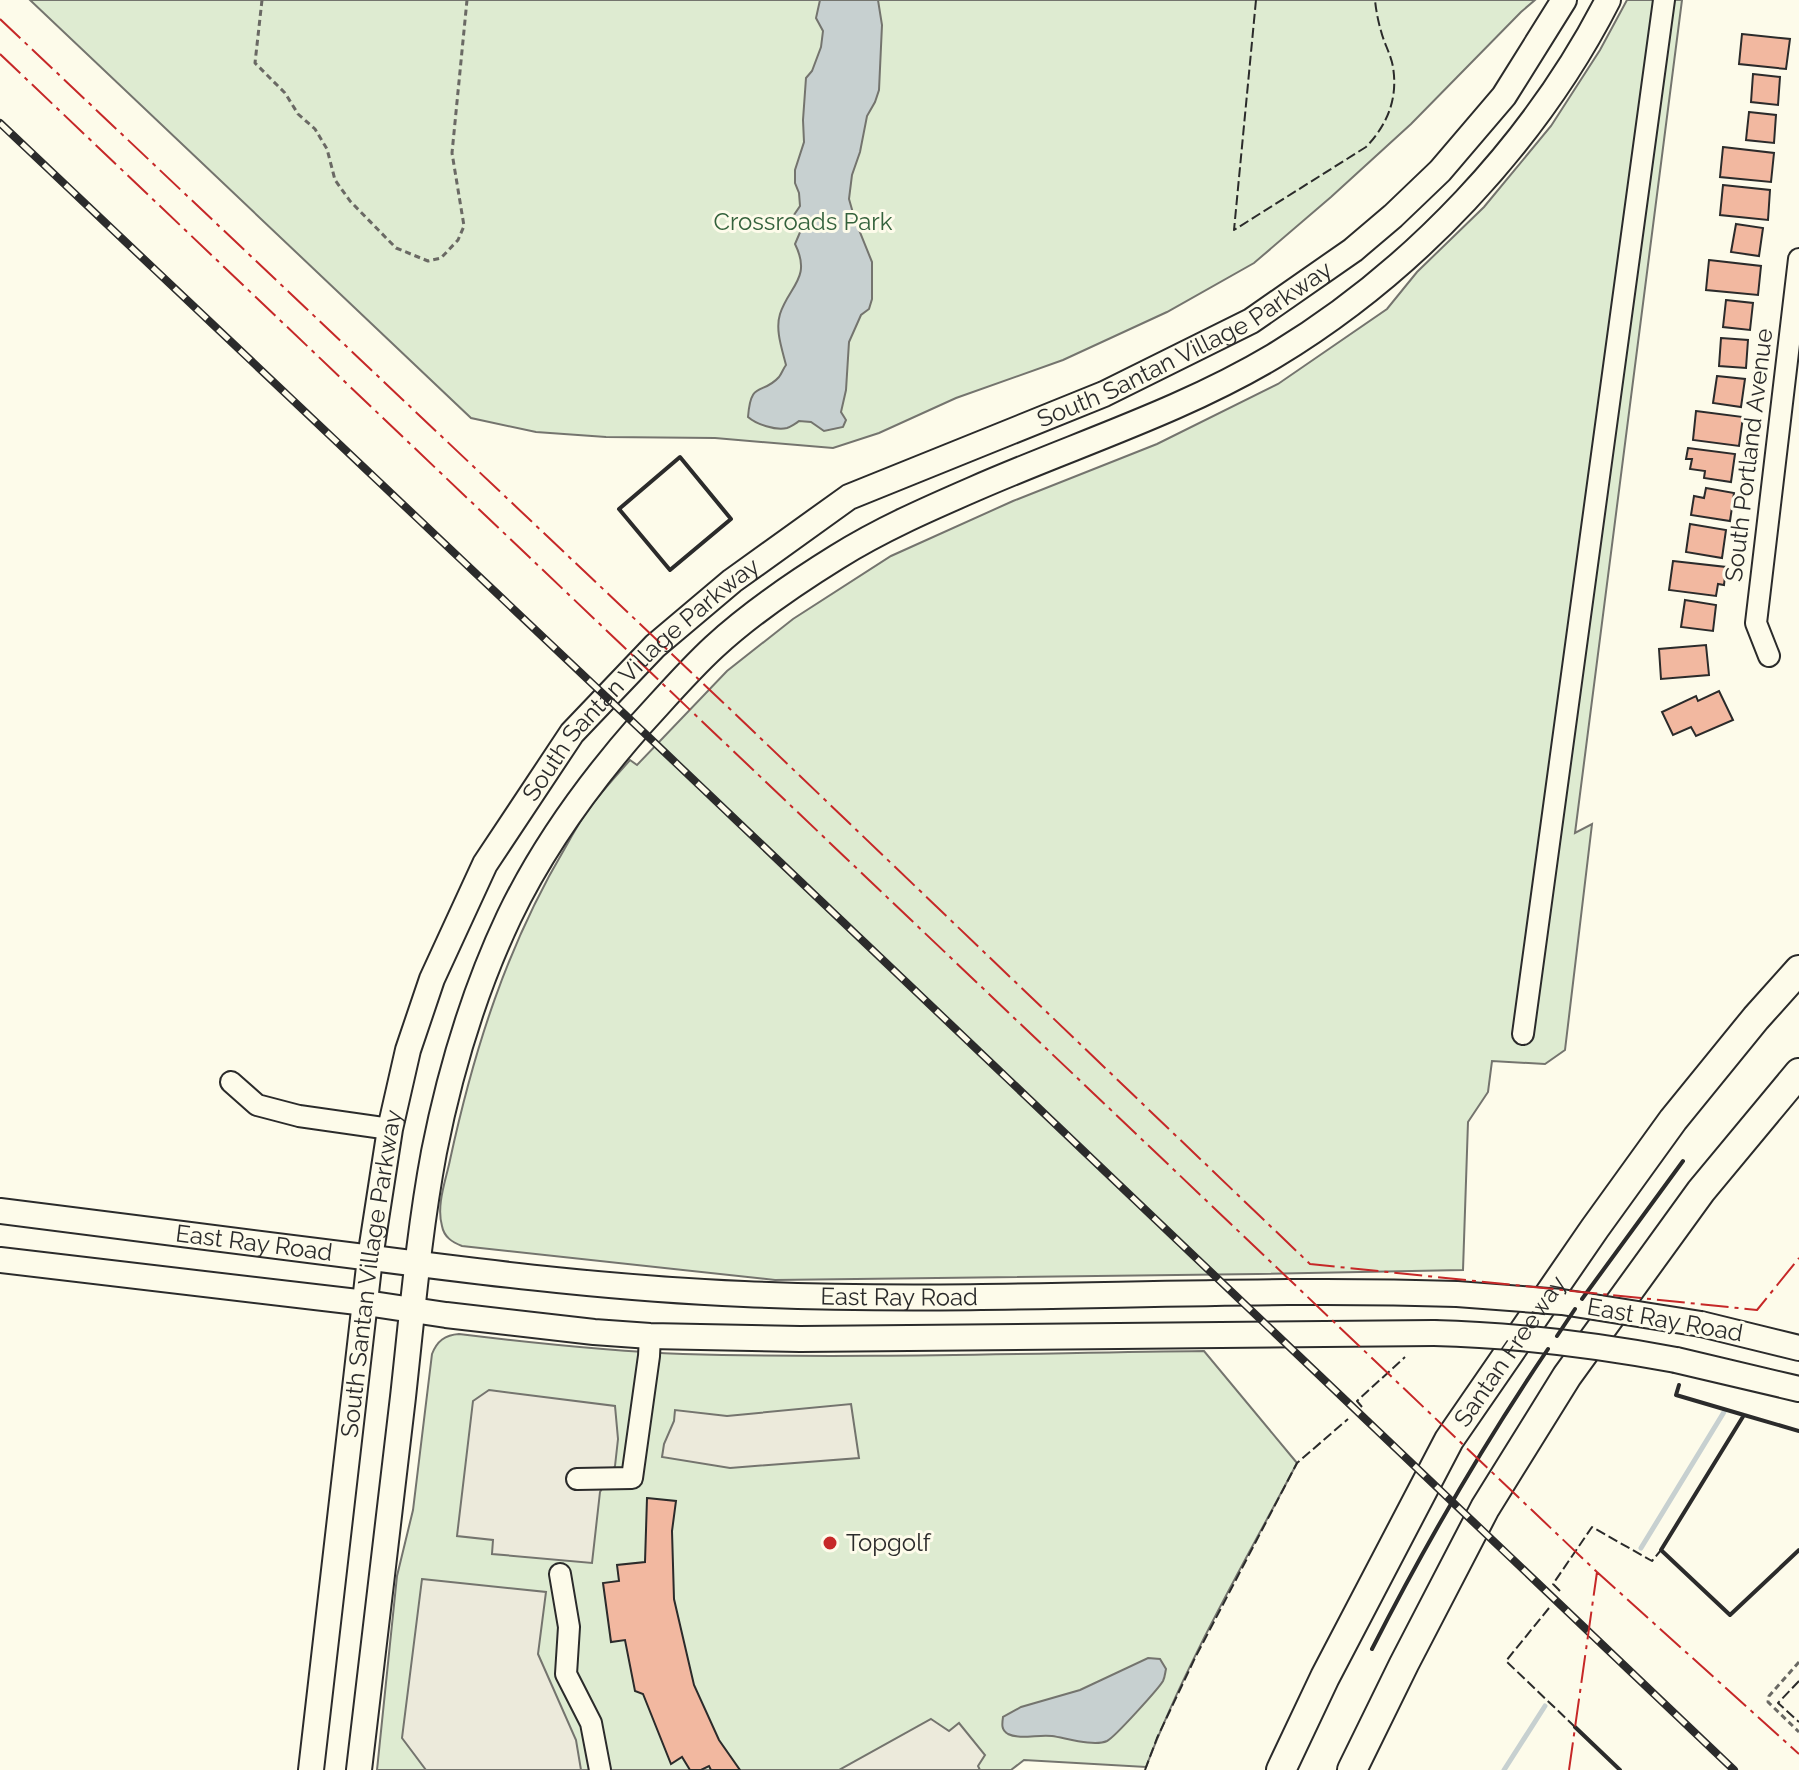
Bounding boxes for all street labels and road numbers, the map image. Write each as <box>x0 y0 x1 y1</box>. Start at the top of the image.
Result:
street label: South Santan Village Parkway <box>1033 254 1337 434</box>
street label: South Portland Avenue <box>1719 327 1778 583</box>
street label: South Santan Village Parkway <box>516 551 765 806</box>
street label: South Santan Village Parkway <box>334 1107 408 1439</box>
street label: East Ray Road <box>174 1218 334 1267</box>
street label: Santan Freeway <box>1448 1270 1572 1432</box>
street label: East Ray Road <box>820 1282 978 1312</box>
street label: East Ray Road <box>1585 1292 1745 1347</box>

